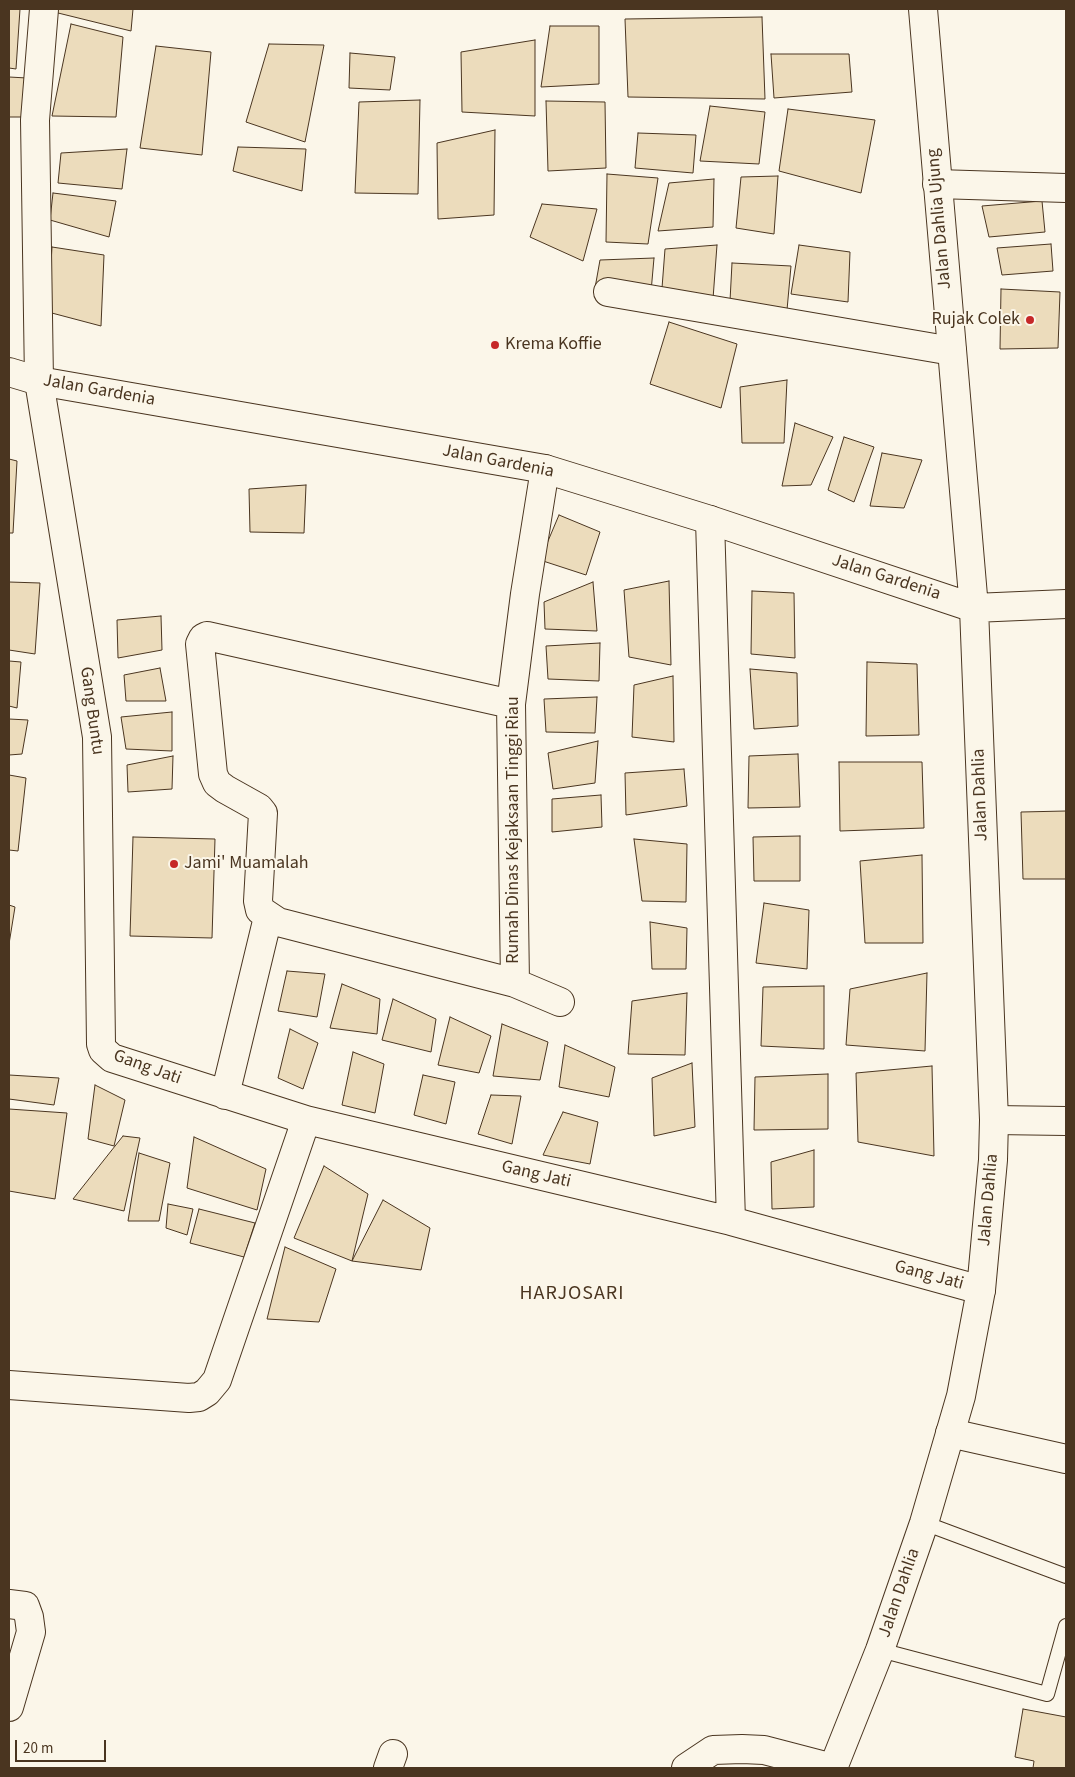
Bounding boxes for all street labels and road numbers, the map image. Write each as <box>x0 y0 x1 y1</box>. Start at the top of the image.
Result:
street label: Jalan Dahlia Ujung <box>923 148 957 290</box>
street label: Jalan Gardenia <box>41 371 157 411</box>
street label: Jalan Gardenia <box>440 441 556 483</box>
street label: Jalan Gardenia <box>829 550 943 606</box>
street label: Gang Buntu <box>74 666 108 756</box>
street label: Rumah Dinas Kejaksaan Tinggi Riau <box>503 696 525 964</box>
street label: Jalan Dahlia <box>969 748 993 842</box>
street label: Gang Jati <box>110 1046 184 1090</box>
street label: Jalan Dahlia <box>974 1153 1004 1247</box>
street label: Gang Jati <box>499 1157 573 1193</box>
street label: Gang Jati <box>892 1256 966 1296</box>
street label: Jalan Dahlia <box>875 1546 925 1640</box>

